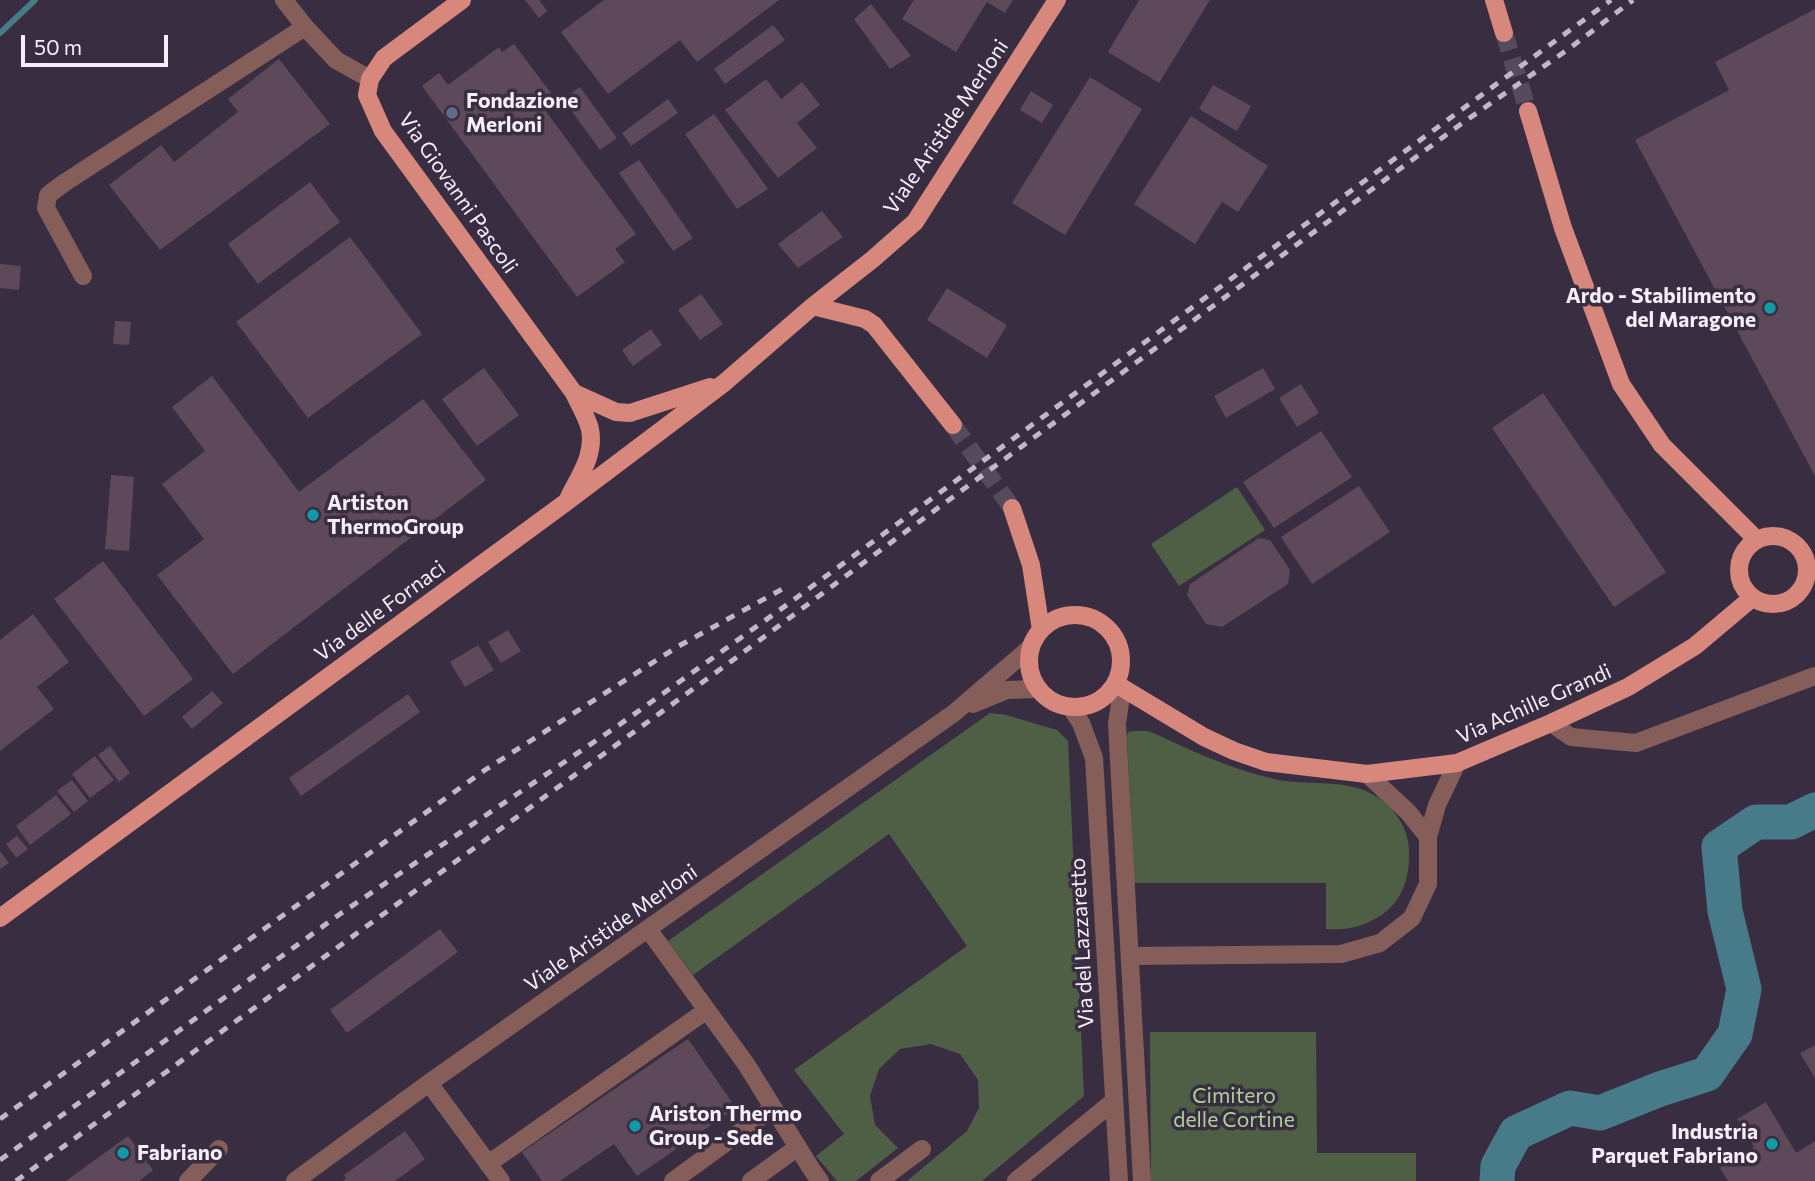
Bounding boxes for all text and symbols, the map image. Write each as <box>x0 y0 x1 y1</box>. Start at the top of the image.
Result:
scale bar <box>24 21 172 65</box>
text: 50 m <box>34 34 82 59</box>
street label: Viale Aristide Merloni <box>878 35 1014 219</box>
place label: Fondazione Merloni <box>466 88 578 138</box>
marker: Fondazione Merloni <box>444 105 460 121</box>
street label: Via Giovanni Pascoli <box>393 108 523 278</box>
place label: Ardo - Stabilimento del Maragone <box>1566 283 1756 333</box>
marker: Ardo - Stabilimento del Maragone <box>1762 300 1778 316</box>
place label: Artiston ThermoGroup <box>327 490 464 540</box>
marker: Artiston ThermoGroup <box>305 507 321 523</box>
street label: Via delle Fornaci <box>310 555 450 667</box>
street label: Via Achille Grandi <box>1453 659 1615 749</box>
street label: Via del Lazzaretto <box>1065 857 1099 1029</box>
street label: Viale Aristide Merloni <box>520 859 702 997</box>
park label: Cimitero delle Cortine <box>1173 1083 1295 1133</box>
place label: Ariston Thermo Group - Sede <box>649 1101 802 1151</box>
marker: Ariston Thermo Group - Sede <box>627 1118 643 1134</box>
place label: Industria Parquet Fabriano <box>1591 1119 1758 1169</box>
marker: Industria Parquet Fabriano <box>1764 1136 1780 1152</box>
place label: Fabriano <box>137 1140 222 1166</box>
marker: Fabriano <box>115 1145 131 1161</box>

